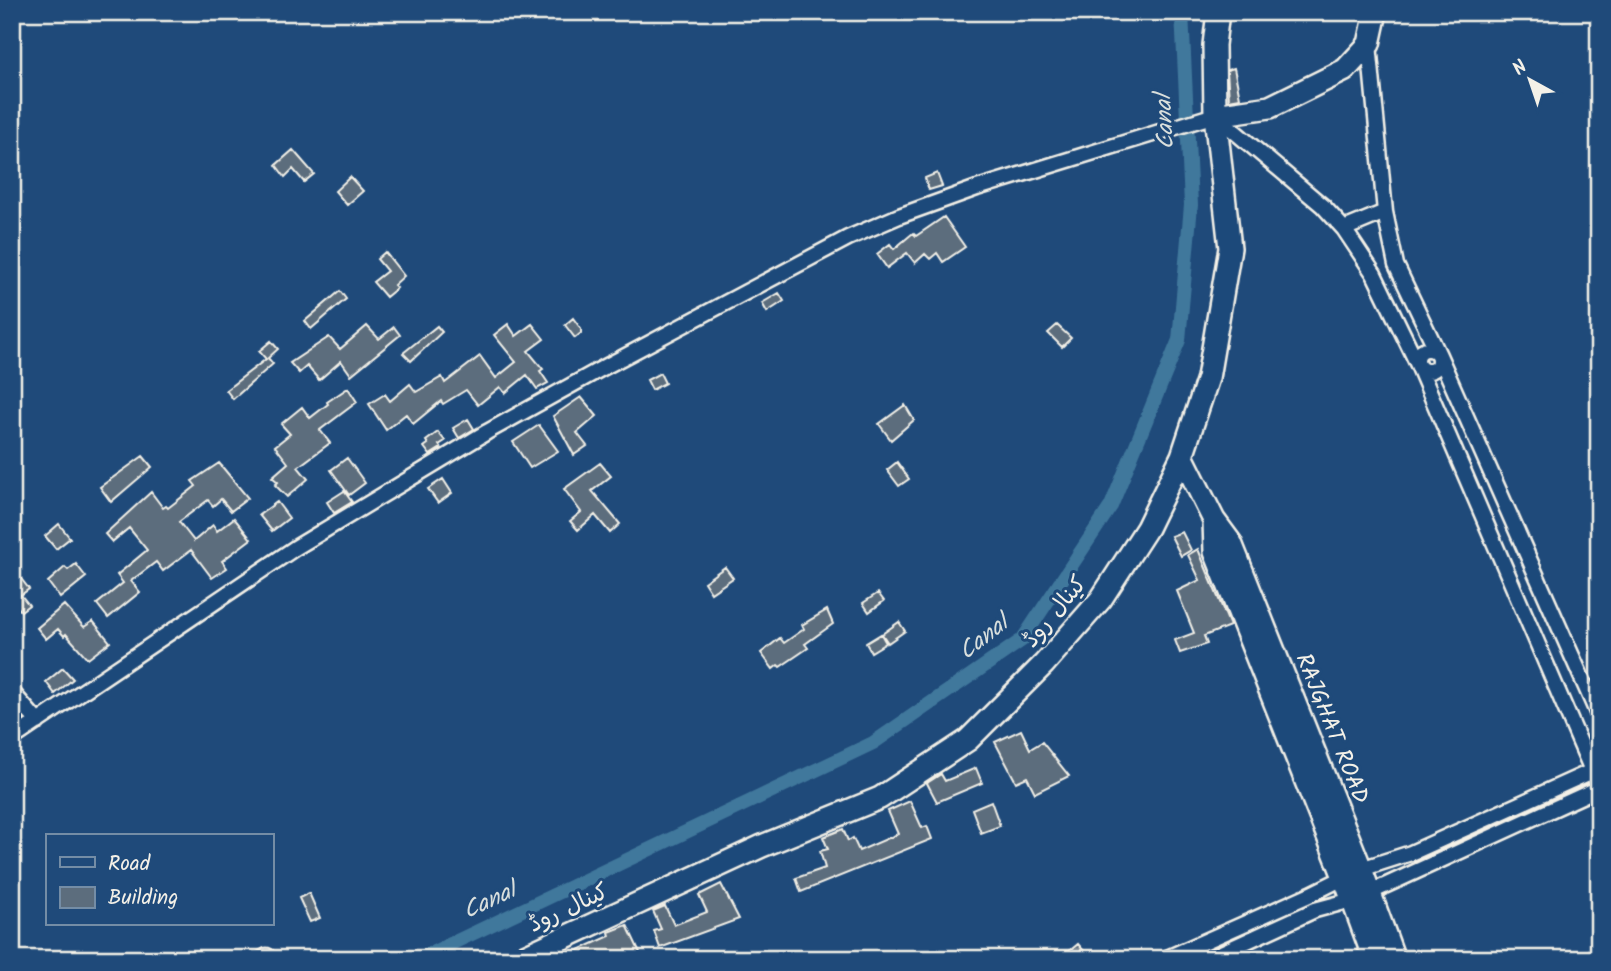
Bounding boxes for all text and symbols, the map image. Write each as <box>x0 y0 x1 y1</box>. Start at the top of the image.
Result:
north arrow <box>1496 46 1566 116</box>
text: N <box>1506 53 1535 84</box>
water label: Canal <box>1144 89 1186 151</box>
street label: کینال روڈ <box>1014 568 1097 656</box>
water label: Canal <box>950 603 1021 671</box>
street label: RAJGHAT ROAD <box>1285 648 1378 810</box>
legend <box>46 834 273 926</box>
text: Road <box>108 848 151 881</box>
water label: Canal <box>456 870 527 931</box>
street label: کینال روڈ <box>523 874 615 943</box>
text: Building <box>108 882 178 915</box>

